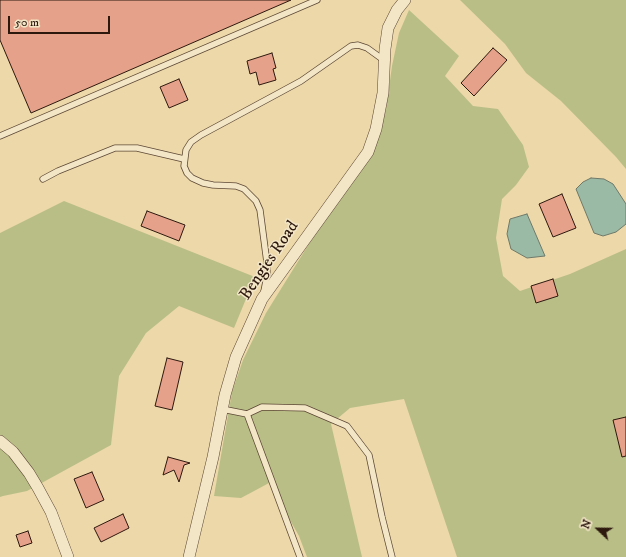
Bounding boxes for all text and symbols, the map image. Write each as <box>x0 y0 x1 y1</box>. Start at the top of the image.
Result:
scale bar <box>10 8 112 34</box>
text: 50 m <box>15 15 39 30</box>
street label: Bengies Road <box>236 218 304 304</box>
north arrow <box>578 509 618 549</box>
text: N <box>579 518 595 531</box>

